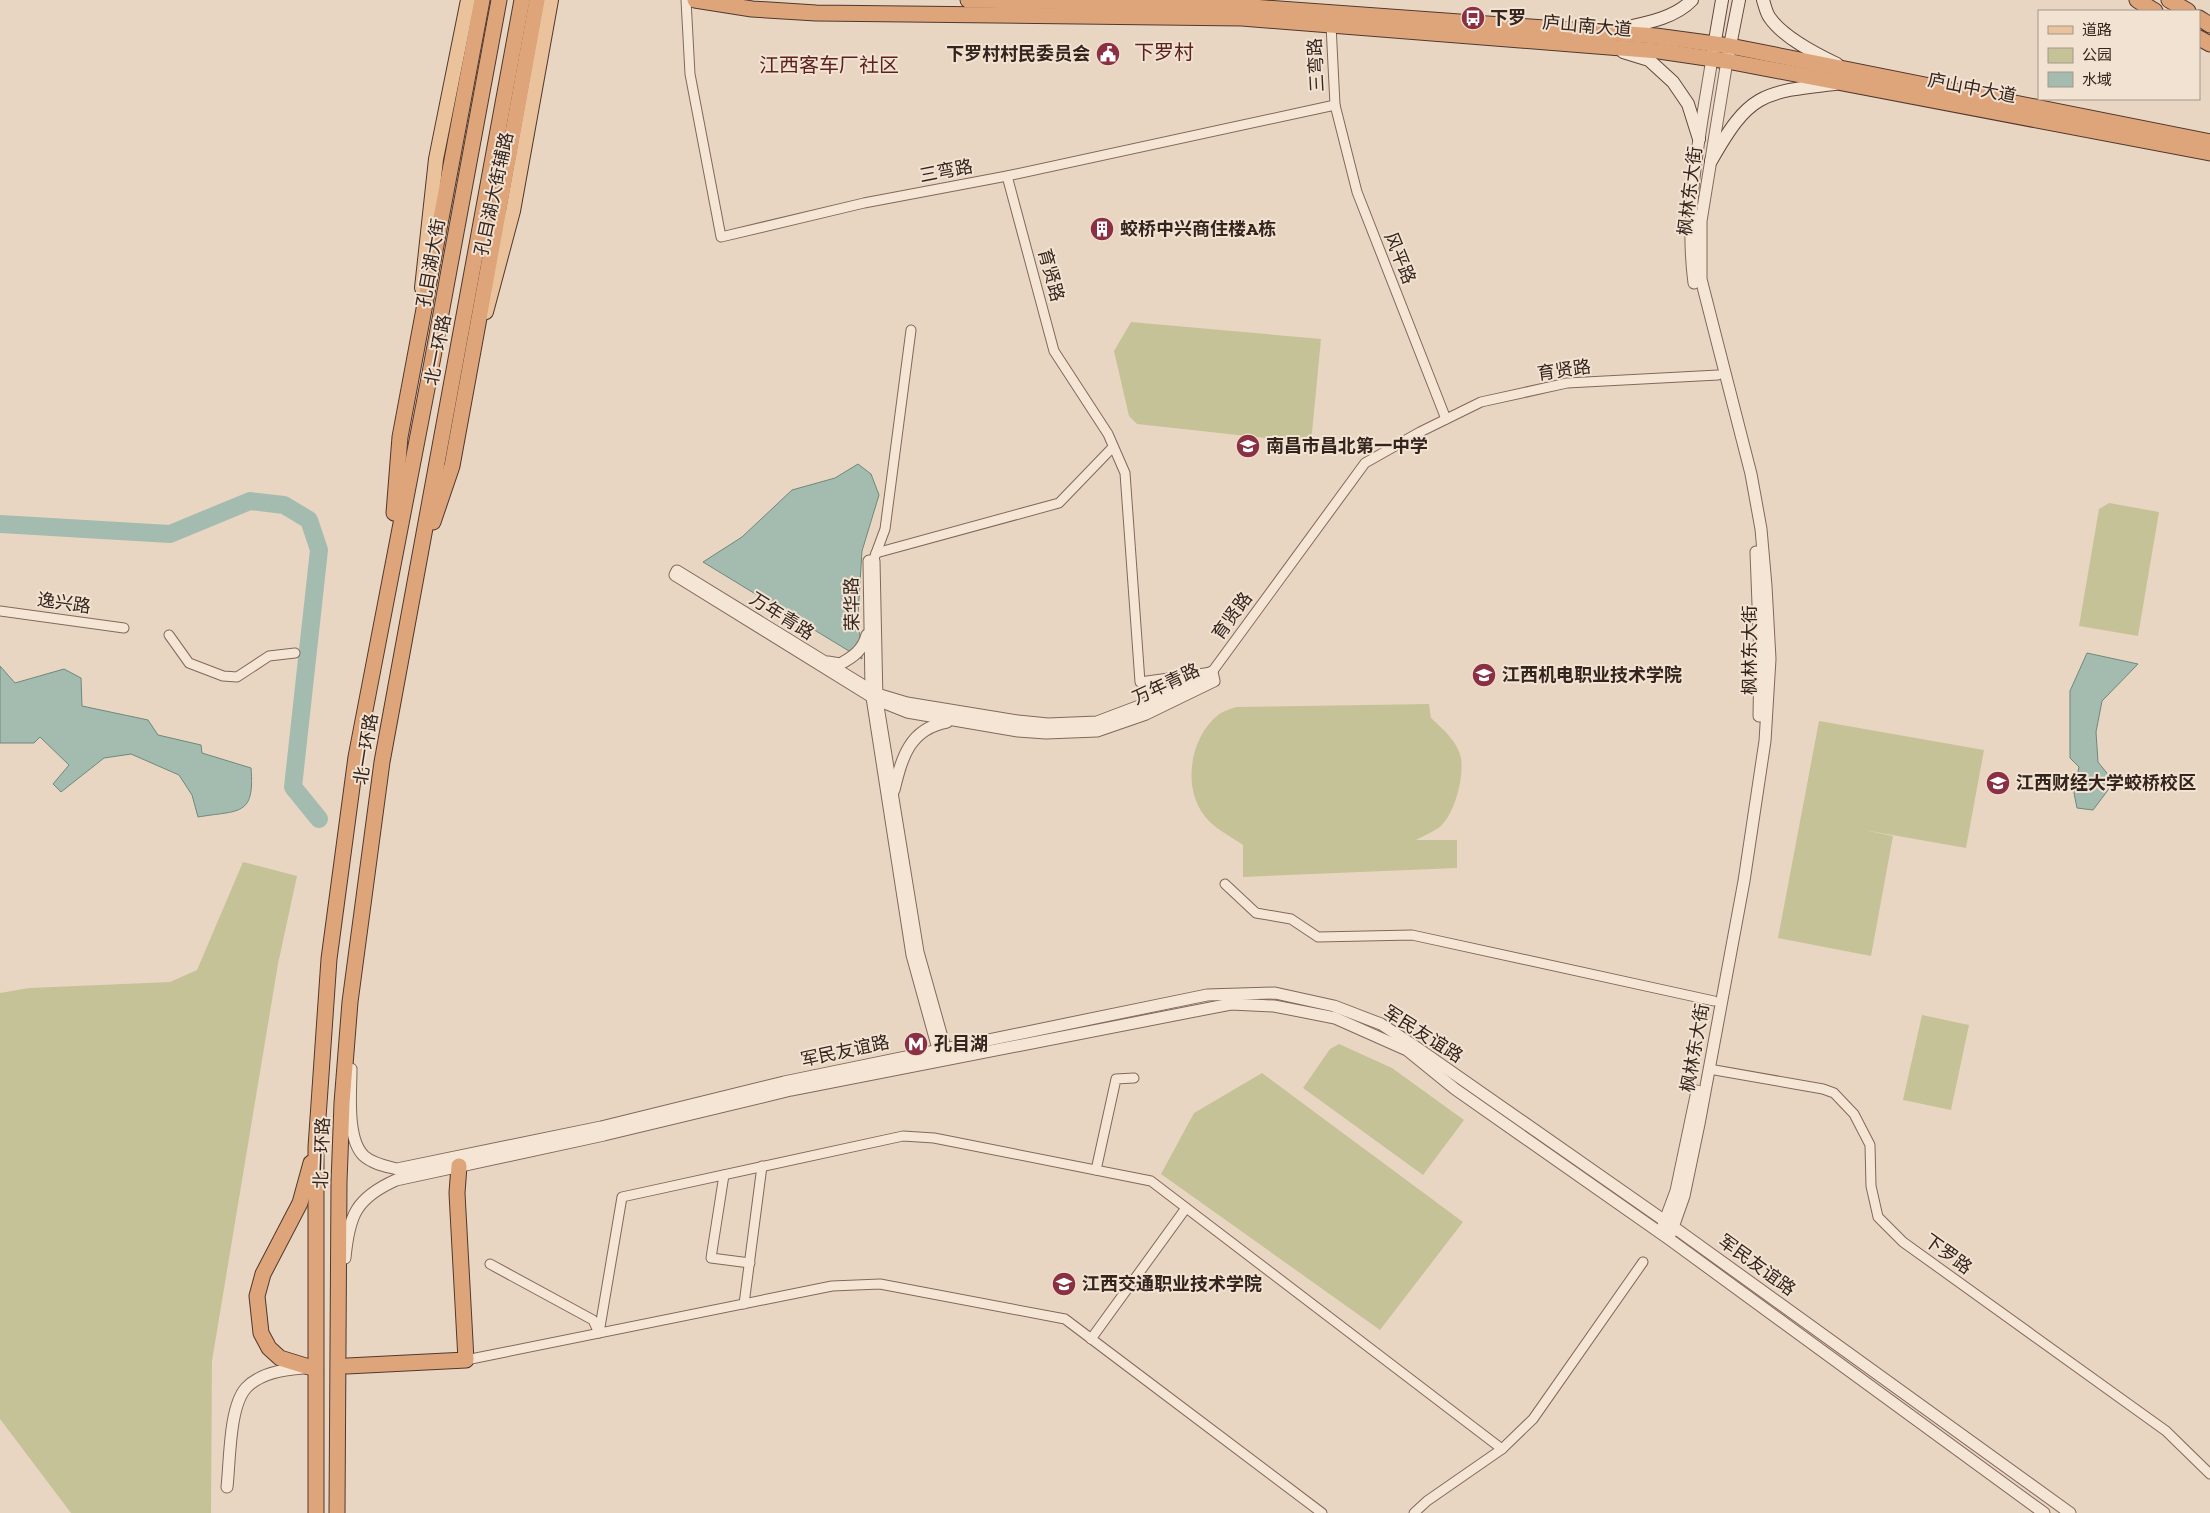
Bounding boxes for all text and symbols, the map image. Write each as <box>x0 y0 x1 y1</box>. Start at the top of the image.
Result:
bus stop icon: 下罗 <box>1460 5 1486 31</box>
place label: 下罗 <box>1490 7 1526 29</box>
legend <box>2038 10 2200 100</box>
street label: 庐山南大道 <box>1541 11 1633 41</box>
text: 道路 <box>2082 21 2112 39</box>
street label: 三弯路 <box>1304 37 1328 93</box>
district label: 下罗村 <box>1134 40 1194 64</box>
public building icon: 下罗村村民委员会 <box>1095 41 1121 67</box>
place label: 下罗村村民委员会 <box>946 43 1090 65</box>
text: 公园 <box>2082 46 2112 64</box>
district label: 江西客车厂社区 <box>759 53 899 77</box>
street label: 庐山中大道 <box>1926 69 2018 107</box>
text: 水域 <box>2082 71 2112 89</box>
street label: 孔目湖大街辅路 <box>470 130 518 258</box>
street label: 枫林东大街 <box>1674 145 1706 237</box>
street label: 三弯路 <box>917 155 975 187</box>
building icon: 蛟桥中兴商住楼A栋 <box>1089 216 1115 242</box>
street label: 孔目湖大街 <box>412 217 450 309</box>
place label: 蛟桥中兴商住楼A栋 <box>1120 218 1276 240</box>
street label: 风平路 <box>1380 229 1420 287</box>
street label: 育贤路 <box>1033 246 1069 304</box>
street label: 北一环路 <box>420 313 456 387</box>
street label: 育贤路 <box>1536 355 1592 385</box>
school or university icon: 南昌市昌北第一中学 <box>1235 433 1261 459</box>
place label: 南昌市昌北第一中学 <box>1266 435 1428 457</box>
street label: 荣华路 <box>841 577 863 631</box>
street label: 逸兴路 <box>36 588 92 618</box>
street label: 万年青路 <box>746 588 818 644</box>
street label: 育贤路 <box>1207 588 1257 644</box>
street label: 枫林东大街 <box>1739 605 1761 695</box>
street label: 万年青路 <box>1129 659 1203 709</box>
school or university icon: 江西机电职业技术学院 <box>1471 662 1497 688</box>
place label: 江西机电职业技术学院 <box>1502 664 1682 686</box>
street label: 北一环路 <box>350 712 382 786</box>
school or university icon: 江西财经大学蛟桥校区 <box>1985 770 2011 796</box>
place label: 江西财经大学蛟桥校区 <box>2016 772 2196 794</box>
street label: 军民友谊路 <box>1379 1001 1467 1067</box>
street label: 枫林东大街 <box>1676 1002 1714 1094</box>
street label: 军民友谊路 <box>799 1031 891 1071</box>
metro station icon: 孔目湖 <box>903 1031 929 1057</box>
place label: 孔目湖 <box>934 1033 988 1055</box>
street label: 北一环路 <box>310 1117 334 1189</box>
street label: 下罗路 <box>1920 1229 1976 1279</box>
street label: 军民友谊路 <box>1714 1230 1800 1300</box>
school or university icon: 江西交通职业技术学院 <box>1051 1271 1077 1297</box>
place label: 江西交通职业技术学院 <box>1082 1273 1262 1295</box>

